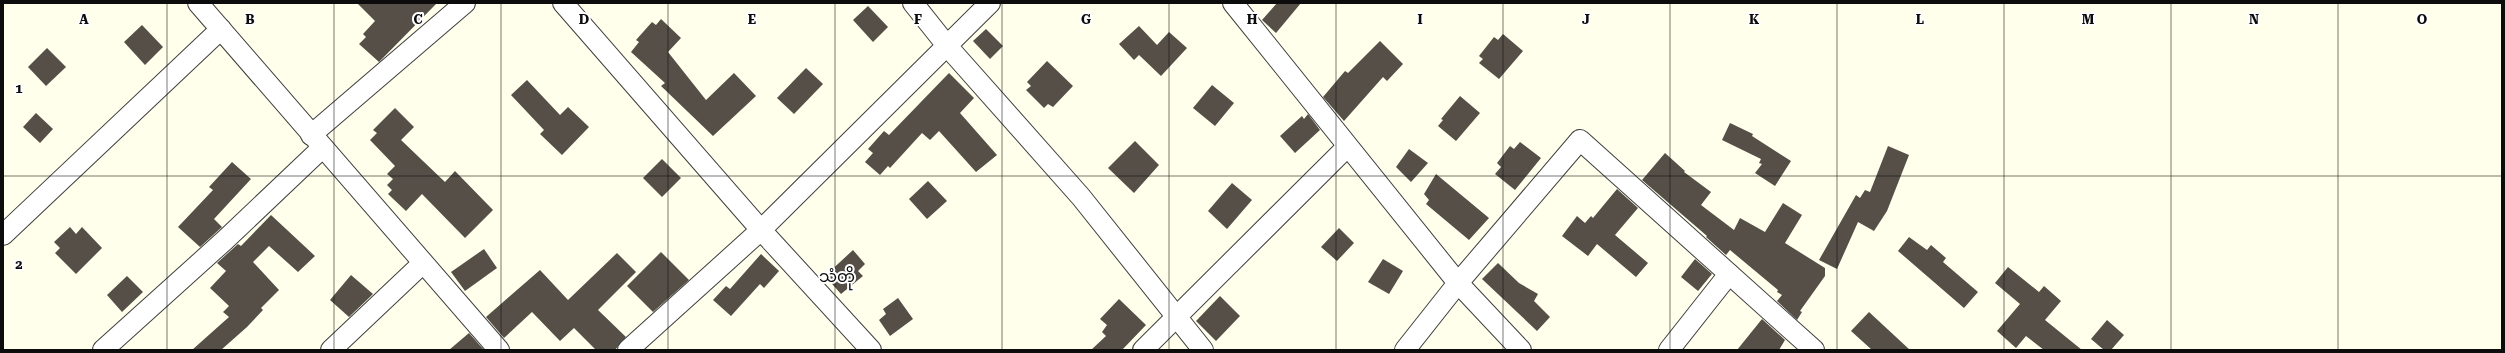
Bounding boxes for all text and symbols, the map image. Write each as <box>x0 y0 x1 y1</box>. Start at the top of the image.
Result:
text: A <box>79 12 89 27</box>
text: B <box>245 12 255 27</box>
text: C <box>413 12 423 27</box>
text: D <box>579 12 589 27</box>
text: E <box>748 12 756 27</box>
text: F <box>914 12 922 27</box>
text: G <box>1081 12 1091 27</box>
text: H <box>1247 12 1258 27</box>
text: I <box>1417 12 1423 27</box>
text: J <box>1582 12 1590 27</box>
text: K <box>1749 12 1760 27</box>
text: L <box>1916 12 1924 27</box>
text: M <box>2082 12 2095 27</box>
text: N <box>2249 12 2259 27</box>
text: O <box>2417 12 2428 27</box>
text: 1 <box>15 81 23 96</box>
text: 2 <box>15 257 23 272</box>
district label: သံတို <box>819 266 855 291</box>

